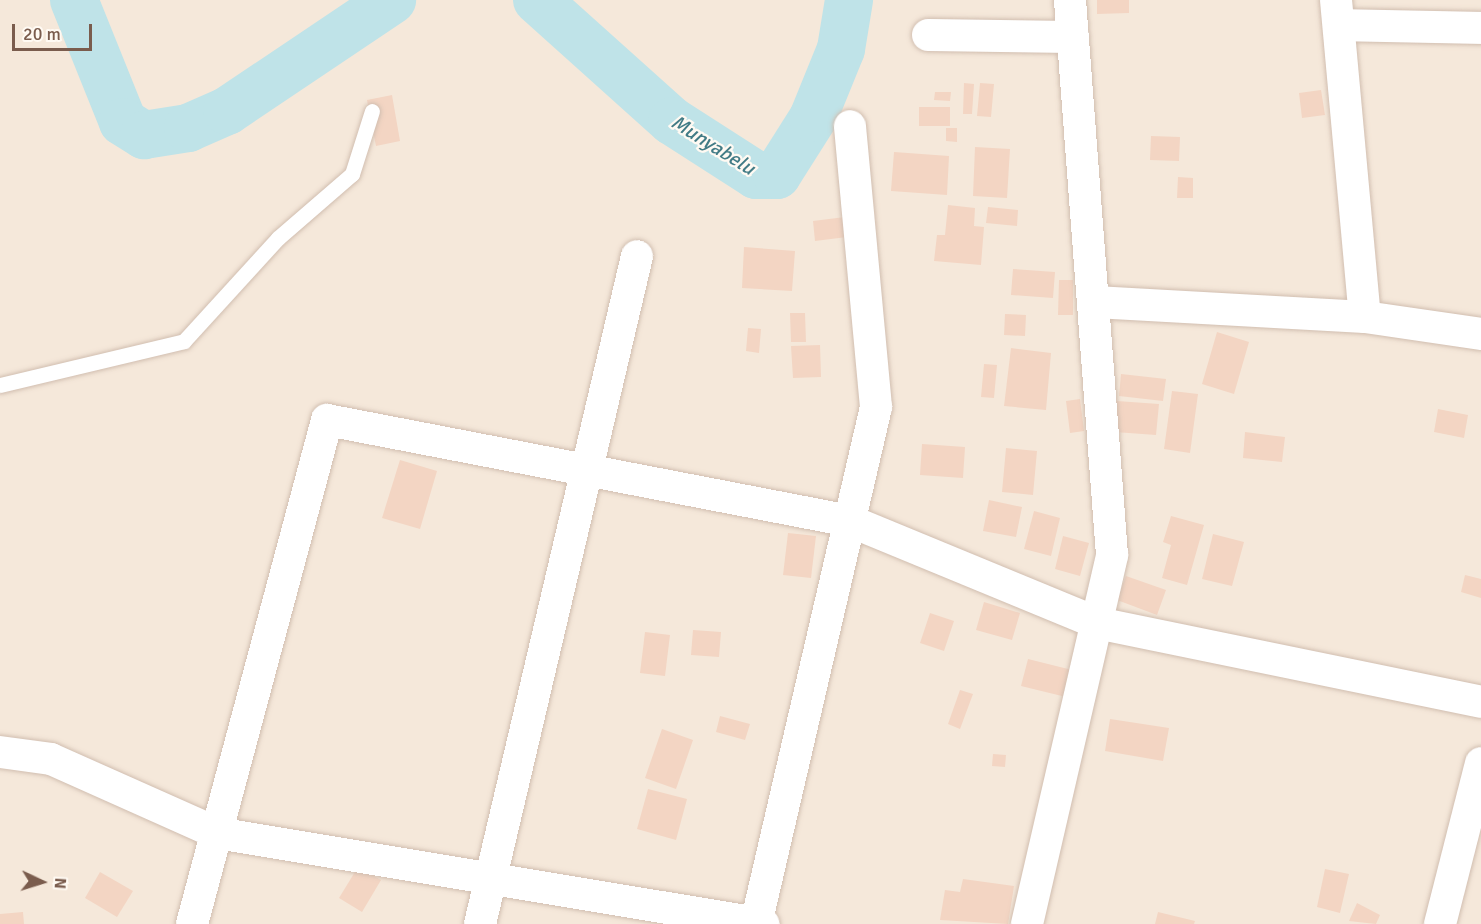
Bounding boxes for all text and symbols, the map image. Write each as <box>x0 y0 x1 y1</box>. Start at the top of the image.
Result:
scale bar <box>15 12 94 50</box>
text: 20 m <box>23 23 61 45</box>
water label: Munyabelu <box>667 110 759 180</box>
north arrow <box>12 852 72 912</box>
text: N <box>50 877 70 890</box>

